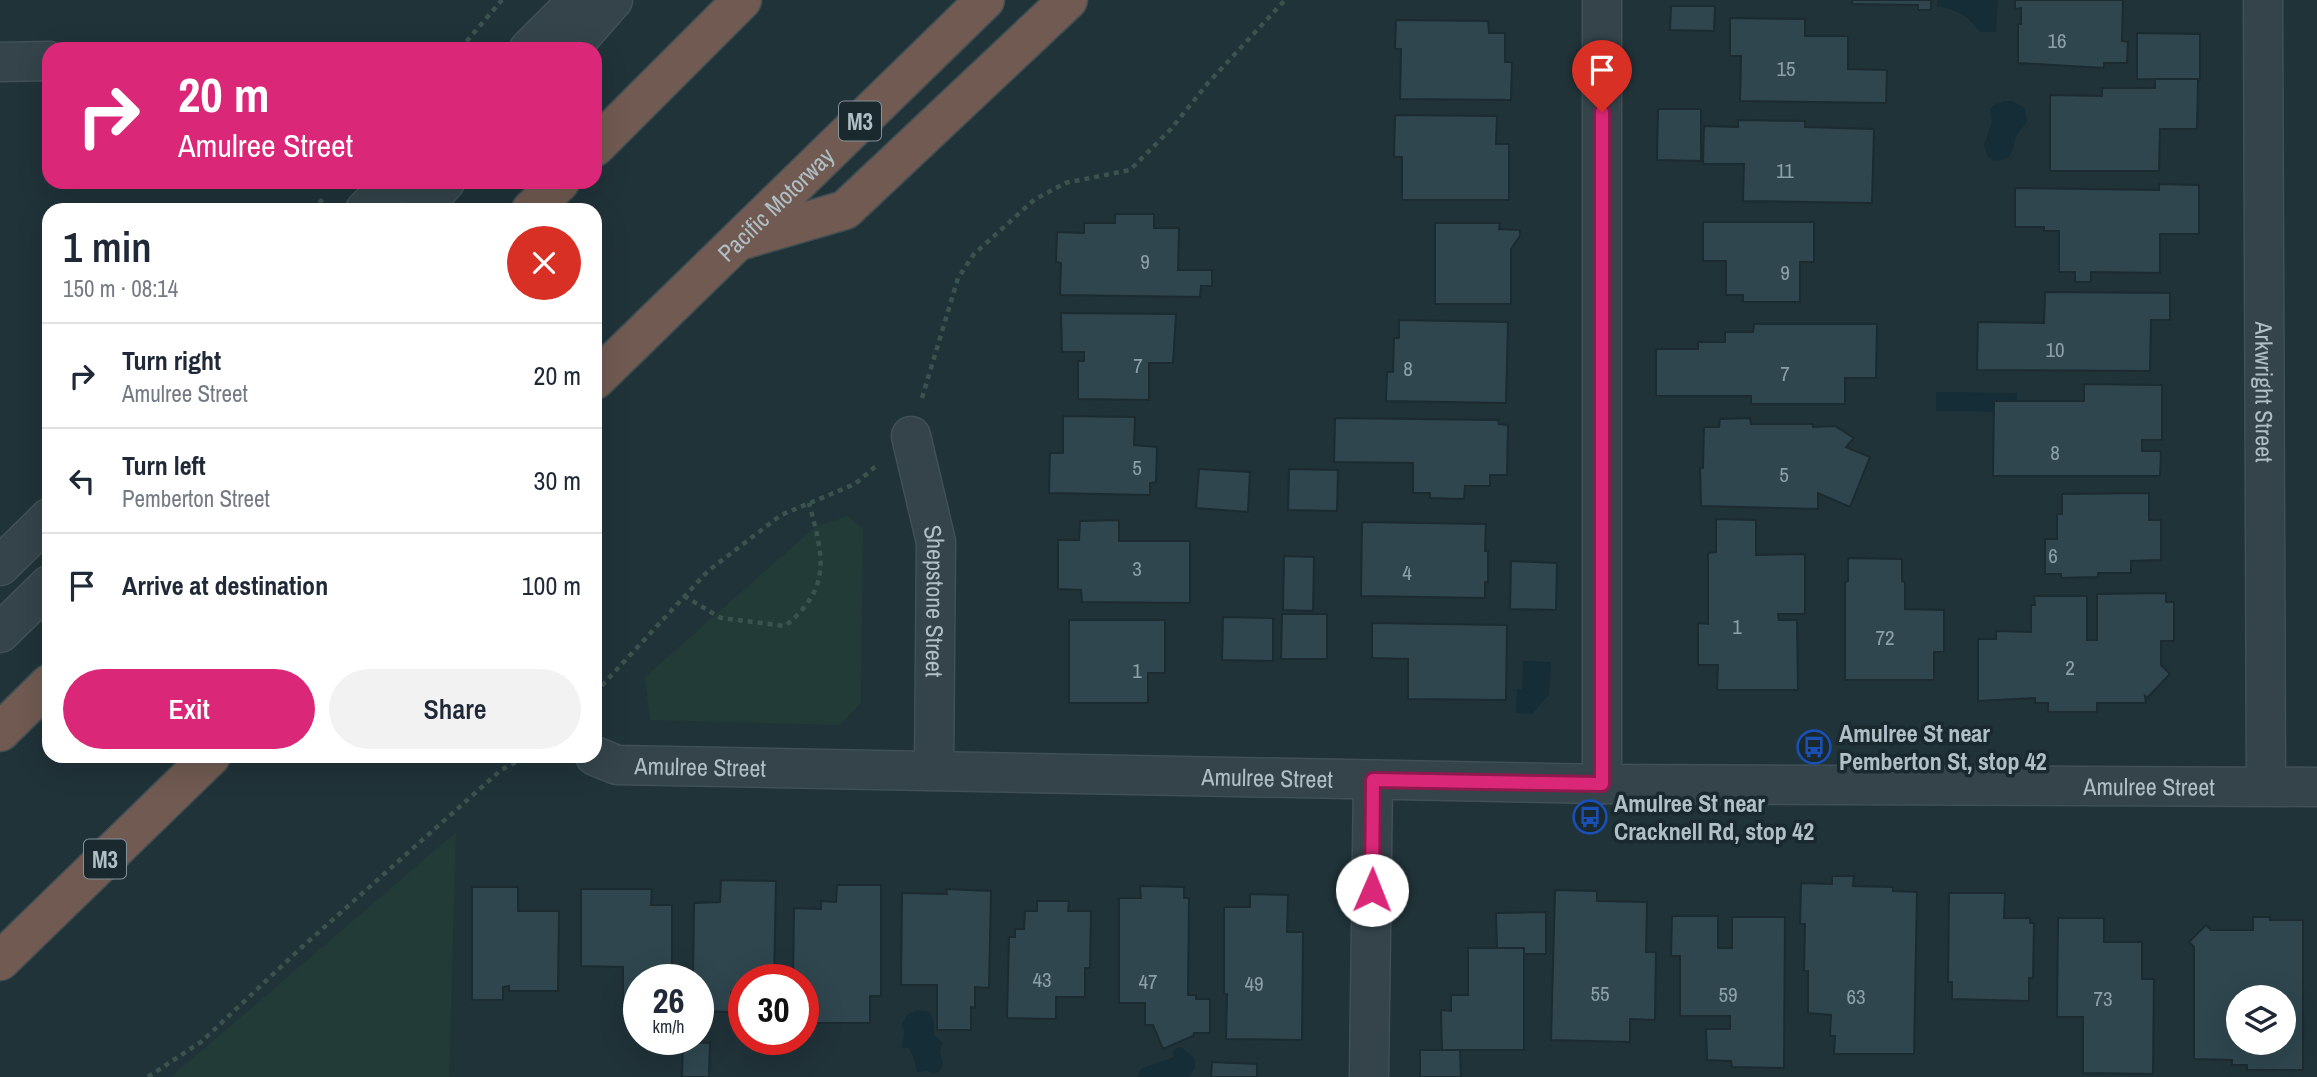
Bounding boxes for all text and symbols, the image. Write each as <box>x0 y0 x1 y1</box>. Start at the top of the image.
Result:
house number: 16 <box>2047 26 2067 55</box>
pin <box>1572 40 1632 112</box>
icon: arrive <box>1583 51 1621 89</box>
house number: 15 <box>1776 54 1796 83</box>
text: 20 m <box>178 61 270 127</box>
icon: right <box>63 70 154 161</box>
road number: M3 <box>839 102 881 140</box>
text: Amulree Street <box>178 124 353 167</box>
street label: Pacific Motorway <box>710 140 841 268</box>
house number: 11 <box>1776 156 1794 185</box>
text: 1 min <box>63 219 152 275</box>
button: close <box>507 226 581 300</box>
house number: 9 <box>1140 247 1150 276</box>
house number: 9 <box>1780 258 1790 287</box>
text: 150 m · 08:14 <box>63 273 178 304</box>
street label: Arkwright Street <box>2248 320 2281 463</box>
house number: 10 <box>2045 335 2065 364</box>
text: Turn right <box>122 343 221 378</box>
house number: 7 <box>1133 351 1143 380</box>
house number: 8 <box>1403 354 1413 383</box>
icon: right <box>63 357 101 395</box>
text: 20 m <box>534 358 581 393</box>
house number: 7 <box>1780 359 1790 388</box>
text: Amulree Street <box>122 378 248 409</box>
house number: 8 <box>2050 438 2060 467</box>
text: Turn left <box>122 448 206 483</box>
house number: 5 <box>1132 453 1142 482</box>
house number: 5 <box>1779 460 1789 489</box>
icon: left <box>63 462 101 500</box>
text: 30 m <box>534 463 581 498</box>
text: Pemberton Street <box>122 483 270 514</box>
street label: Shepstone Street <box>917 522 952 678</box>
house number: 6 <box>2048 541 2058 570</box>
house number: 3 <box>1132 554 1142 583</box>
house number: 4 <box>1402 558 1412 587</box>
icon: arrive <box>63 567 101 605</box>
text: Arrive at destination <box>122 568 328 603</box>
text: 100 m <box>522 568 581 603</box>
house number: 1 <box>1732 612 1742 641</box>
house number: 72 <box>1875 623 1895 652</box>
house number: 2 <box>2065 653 2075 682</box>
house number: 1 <box>1132 656 1142 685</box>
button: Exit <box>63 669 315 749</box>
button: Share <box>329 669 581 749</box>
place label: Amulree St near Pemberton St, stop 42 <box>1839 717 2047 777</box>
bus stop icon: Amulree St near Pemberton St, stop 42 <box>1795 728 1833 766</box>
street label: Amulree Street <box>633 749 767 784</box>
street label: Amulree Street <box>1200 760 1334 795</box>
street label: Amulree Street <box>2082 770 2215 803</box>
place label: Amulree St near Cracknell Rd, stop 42 <box>1614 787 1814 847</box>
bus stop icon: Amulree St near Cracknell Rd, stop 42 <box>1571 798 1609 836</box>
road number: M3 <box>84 839 126 878</box>
position arrow <box>1335 853 1409 927</box>
speed limit sign: 30 <box>728 964 819 1055</box>
house number: 43 <box>1032 965 1052 994</box>
house number: 47 <box>1138 967 1158 996</box>
house number: 49 <box>1244 969 1264 998</box>
text: 26 <box>653 977 684 1024</box>
house number: 55 <box>1590 979 1610 1008</box>
house number: 59 <box>1718 980 1738 1009</box>
house number: 63 <box>1846 982 1866 1011</box>
house number: 73 <box>2093 984 2113 1013</box>
map controls <box>2226 985 2296 1055</box>
button: layers <box>2226 985 2296 1055</box>
text: km/h <box>653 1014 685 1039</box>

